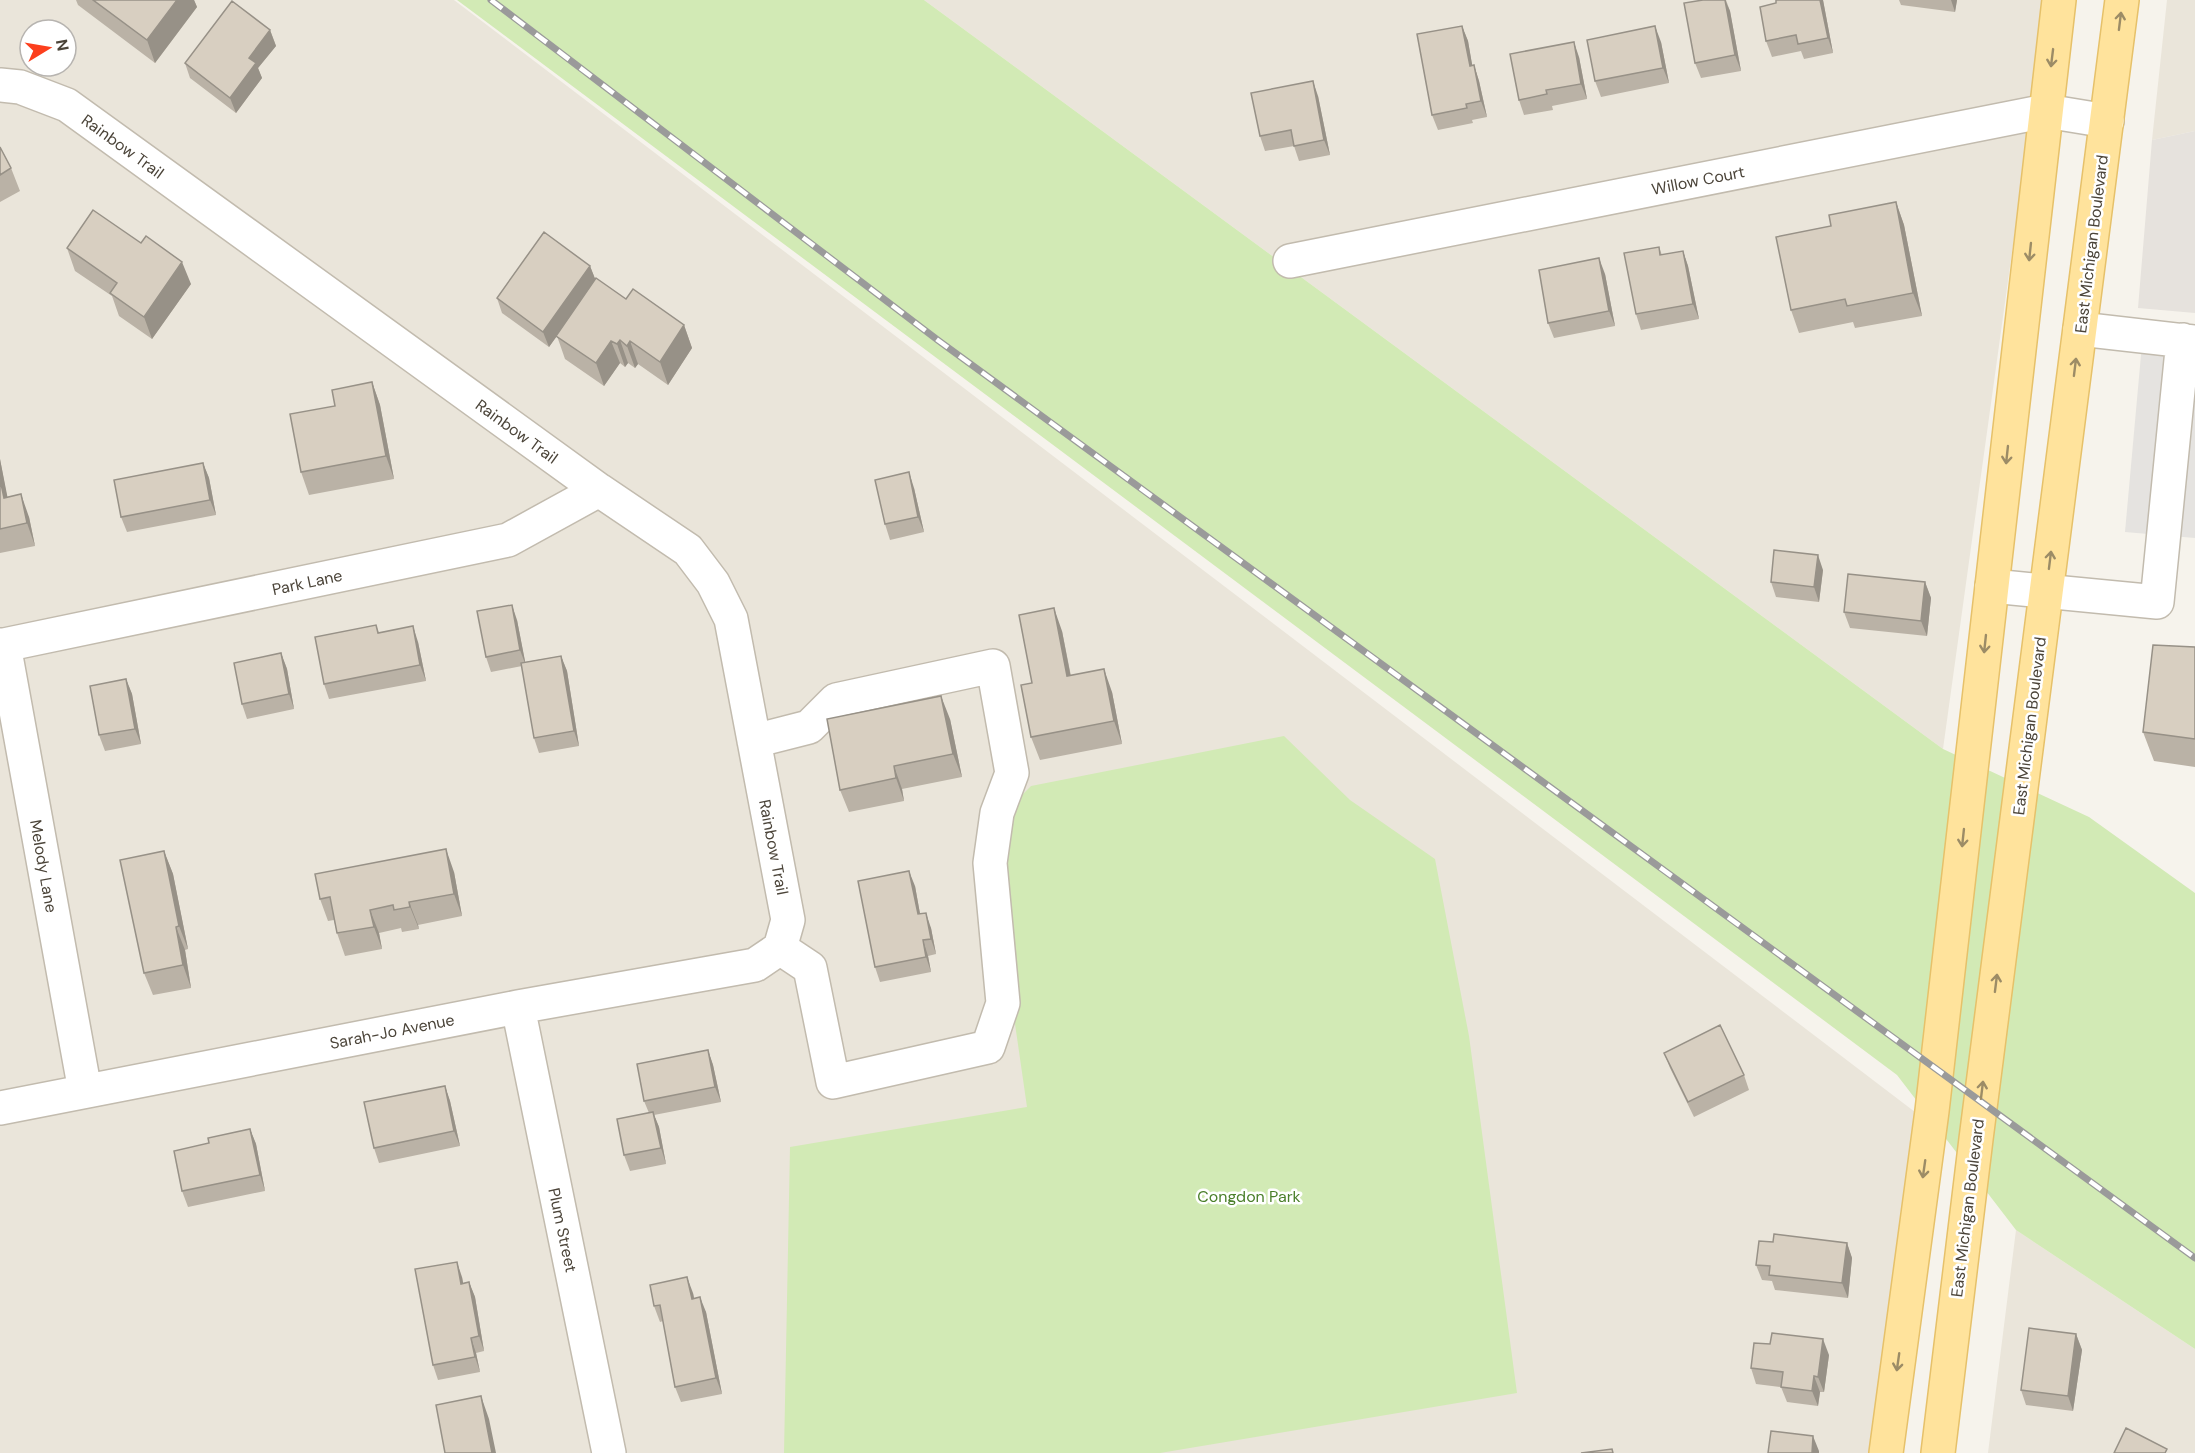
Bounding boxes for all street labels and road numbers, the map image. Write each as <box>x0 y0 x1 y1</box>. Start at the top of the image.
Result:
street label: Rainbow Trail <box>77 109 168 183</box>
street label: East Michigan Boulevard <box>2070 154 2113 334</box>
street label: Willow Court <box>1650 161 1746 200</box>
street label: Rainbow Trail <box>471 394 562 468</box>
street label: Park Lane <box>270 565 344 600</box>
street label: East Michigan Boulevard <box>2008 636 2051 816</box>
street label: Rainbow Trail <box>754 798 793 897</box>
street label: Melody Lane <box>25 818 62 914</box>
street label: Sarah-Jo Avenue <box>328 1009 456 1054</box>
street label: East Michigan Boulevard <box>1946 1118 1989 1298</box>
street label: Plum Street <box>543 1186 582 1274</box>

